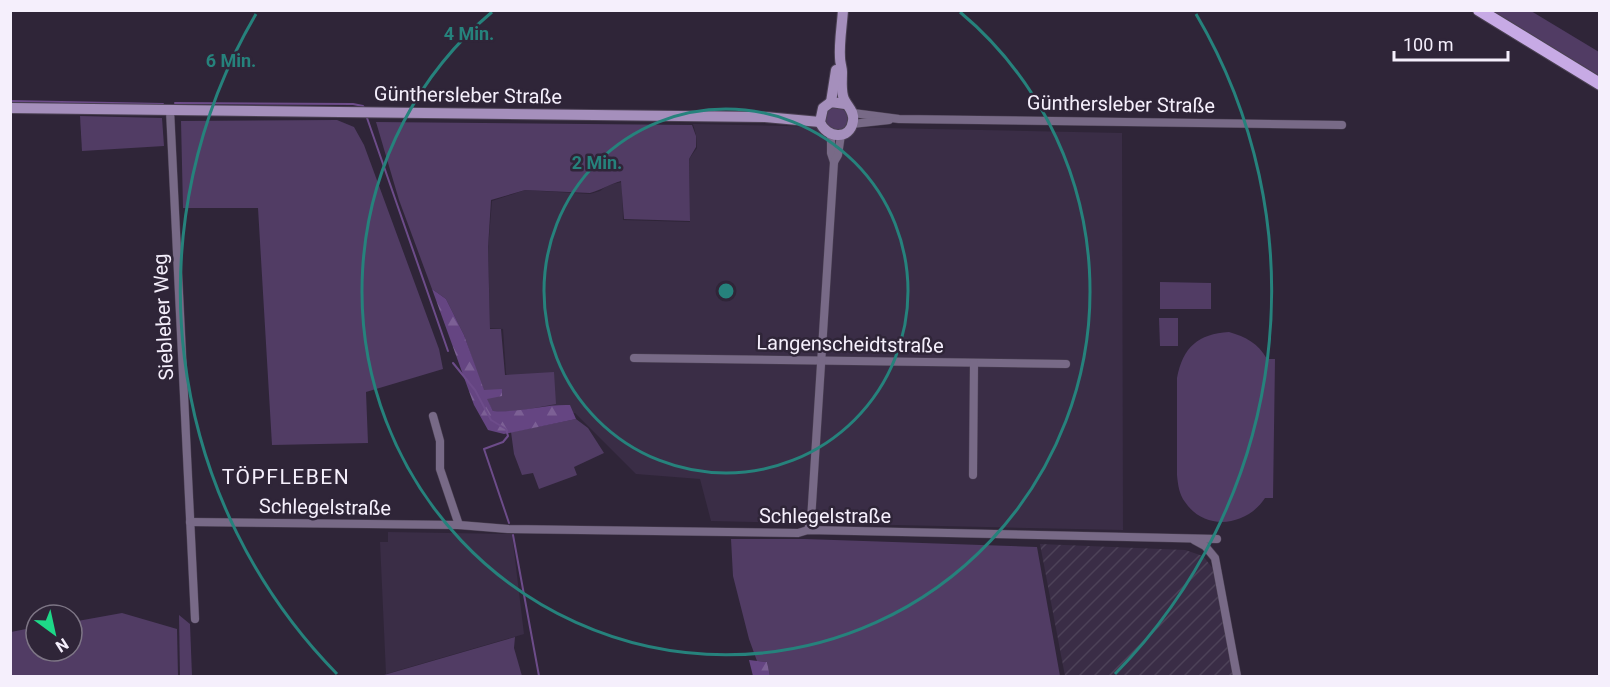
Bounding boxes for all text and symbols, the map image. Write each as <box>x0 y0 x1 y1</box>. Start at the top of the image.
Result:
text: 4 Min. <box>444 23 494 44</box>
scale bar <box>1394 24 1508 62</box>
text: 100 m <box>1403 34 1454 55</box>
text: 6 Min. <box>206 50 256 71</box>
street label: Günthersleber Straße <box>374 81 562 109</box>
street label: Günthersleber Straße <box>1027 90 1215 118</box>
text: 2 Min. <box>572 152 622 173</box>
street label: Siebleber Weg <box>148 253 178 381</box>
centre of rings <box>716 281 736 301</box>
street label: Langenscheidtstraße <box>756 330 944 358</box>
district label: TÖPFLEBEN <box>222 465 350 489</box>
street label: Schlegelstraße <box>259 494 391 520</box>
street label: Schlegelstraße <box>759 504 891 528</box>
north arrow <box>24 603 84 663</box>
text: N <box>52 634 72 656</box>

